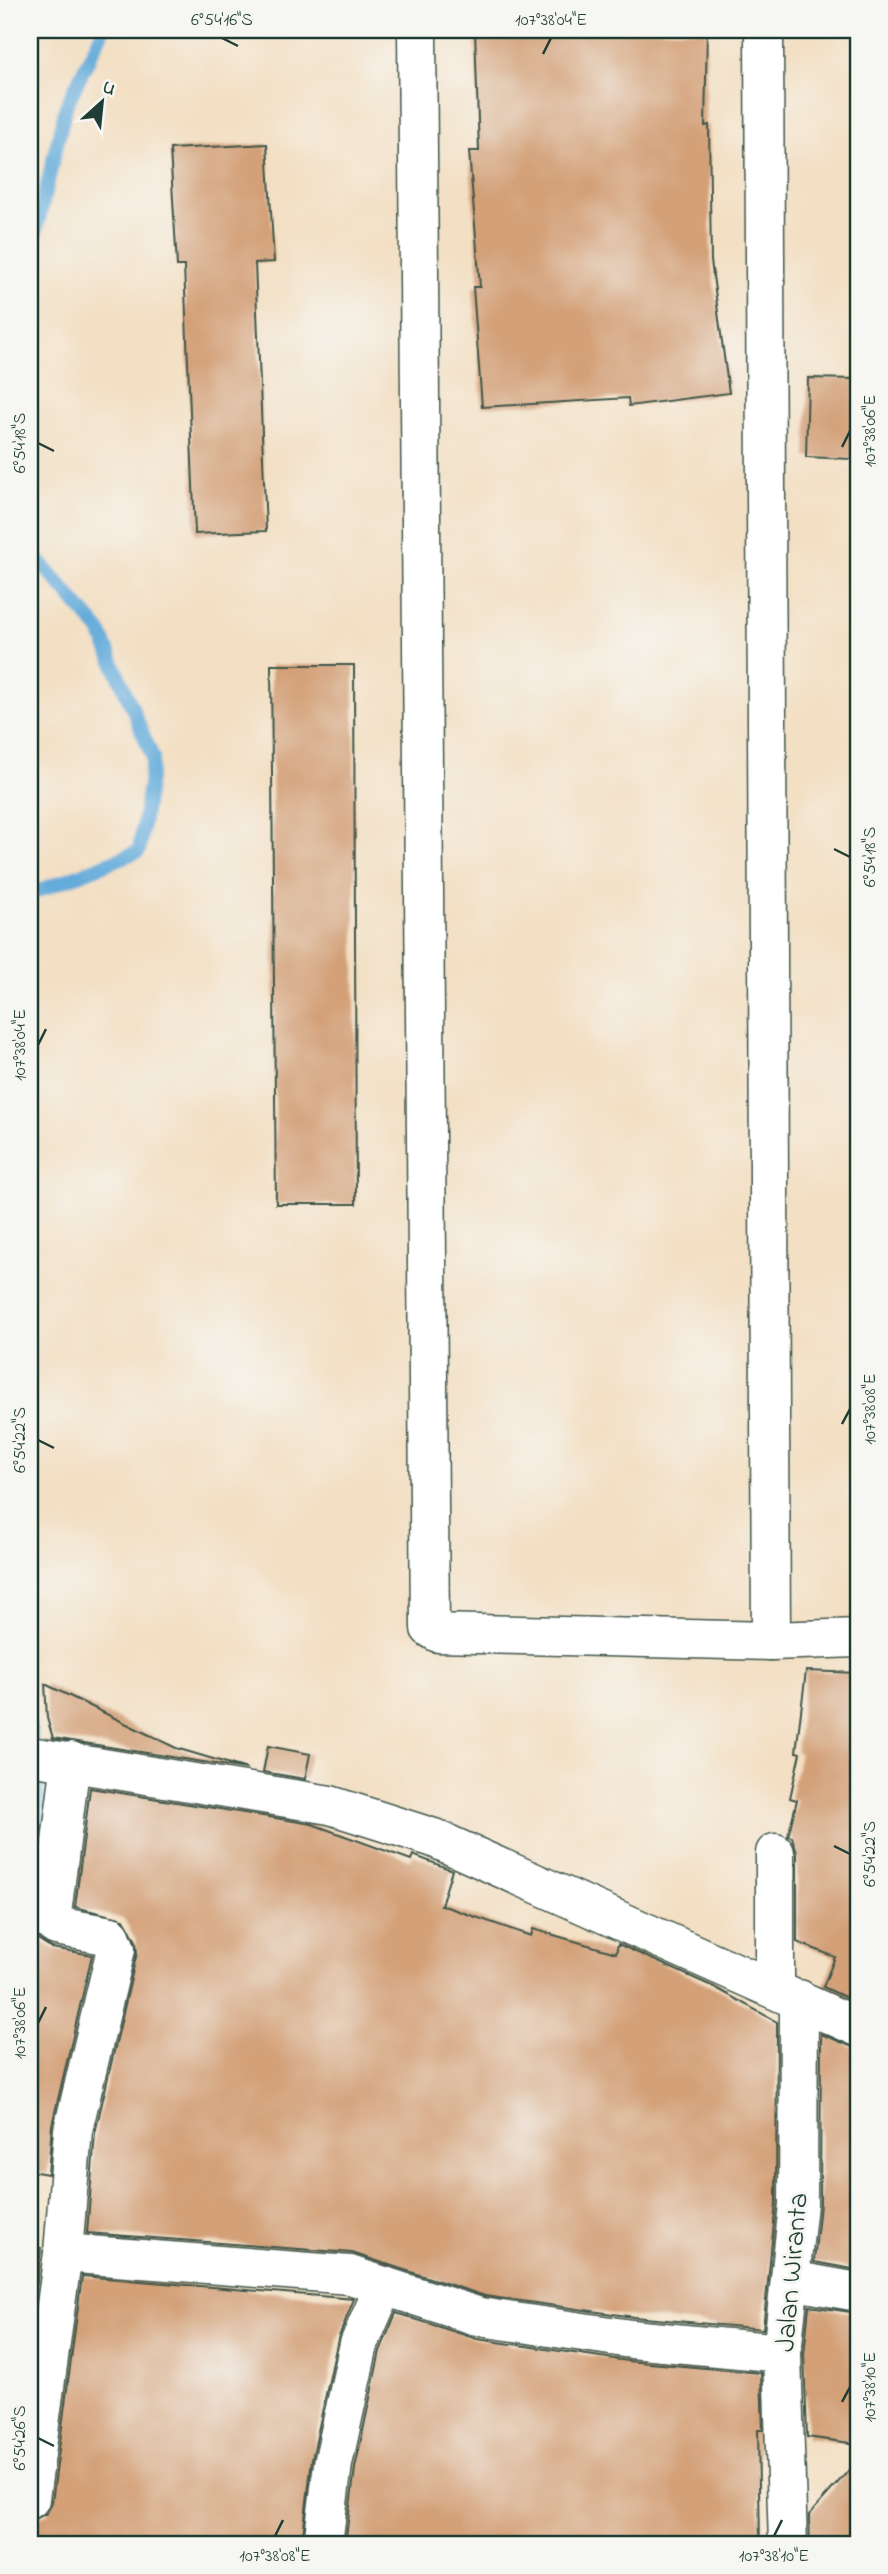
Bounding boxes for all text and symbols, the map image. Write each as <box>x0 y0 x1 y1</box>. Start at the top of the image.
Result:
text: 6°54'16"S <box>191 8 253 34</box>
text: 107°38'04"E <box>515 8 587 34</box>
north arrow <box>66 66 136 136</box>
text: U <box>97 74 120 104</box>
text: 107°38'06"E <box>858 395 884 467</box>
text: 6°54'18"S <box>8 413 34 473</box>
text: 6°54'18"S <box>858 827 884 887</box>
text: 107°38'04"E <box>8 1009 34 1081</box>
text: 107°38'08"E <box>858 1373 884 1445</box>
text: 6°54'22"S <box>8 1407 34 1473</box>
text: 6°54'22"S <box>858 1821 884 1887</box>
text: 107°38'06"E <box>8 1987 34 2059</box>
street label: Jalan Wiranta <box>766 2191 821 2354</box>
text: 107°38'10"E <box>858 2352 884 2422</box>
text: 6°54'26"S <box>8 2406 34 2470</box>
text: 107°38'08"E <box>239 2544 311 2570</box>
text: 107°38'10"E <box>739 2544 809 2570</box>

